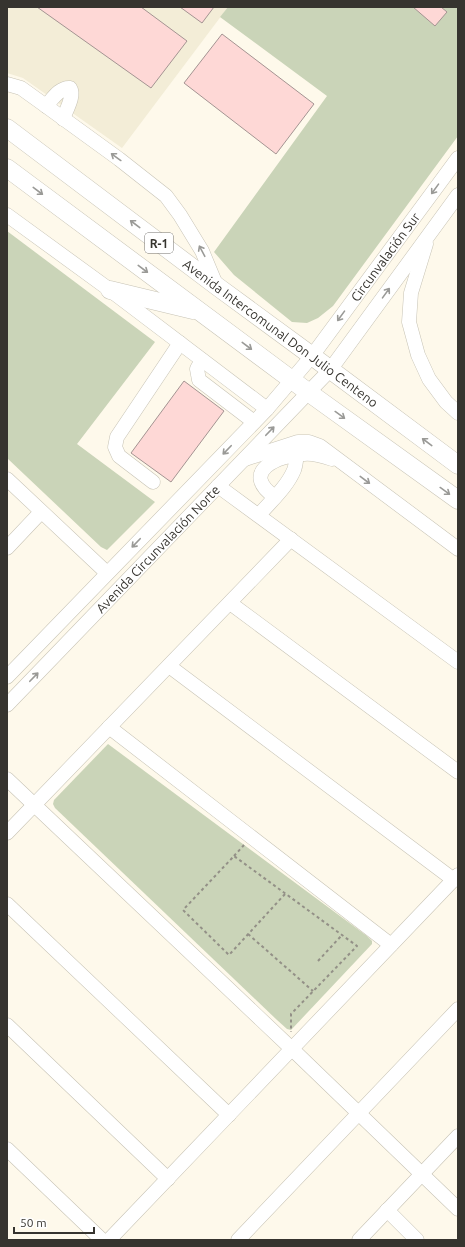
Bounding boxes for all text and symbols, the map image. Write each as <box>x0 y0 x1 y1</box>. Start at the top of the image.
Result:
one-way arrow <box>110 153 121 161</box>
one-way arrow <box>431 184 439 195</box>
one-way arrow <box>33 187 44 195</box>
street label: Circunvalación Sur <box>348 210 422 304</box>
one-way arrow <box>129 220 140 229</box>
road number: R-1 <box>145 233 173 253</box>
one-way arrow <box>198 246 206 258</box>
street label: Avenida Intercomunal Don Julio Centeno <box>181 256 381 410</box>
one-way arrow <box>137 264 148 273</box>
one-way arrow <box>382 287 390 298</box>
one-way arrow <box>337 311 345 322</box>
one-way arrow <box>241 342 252 350</box>
one-way arrow <box>334 411 345 419</box>
one-way arrow <box>265 426 274 436</box>
one-way arrow <box>421 438 432 446</box>
one-way arrow <box>222 445 231 455</box>
one-way arrow <box>359 475 370 484</box>
street label: Avenida Circunvalación Norte <box>93 482 222 615</box>
one-way arrow <box>439 487 450 495</box>
one-way arrow <box>131 538 141 548</box>
one-way arrow <box>29 672 39 682</box>
scale bar <box>14 1209 94 1235</box>
text: 50 m <box>20 1216 47 1229</box>

